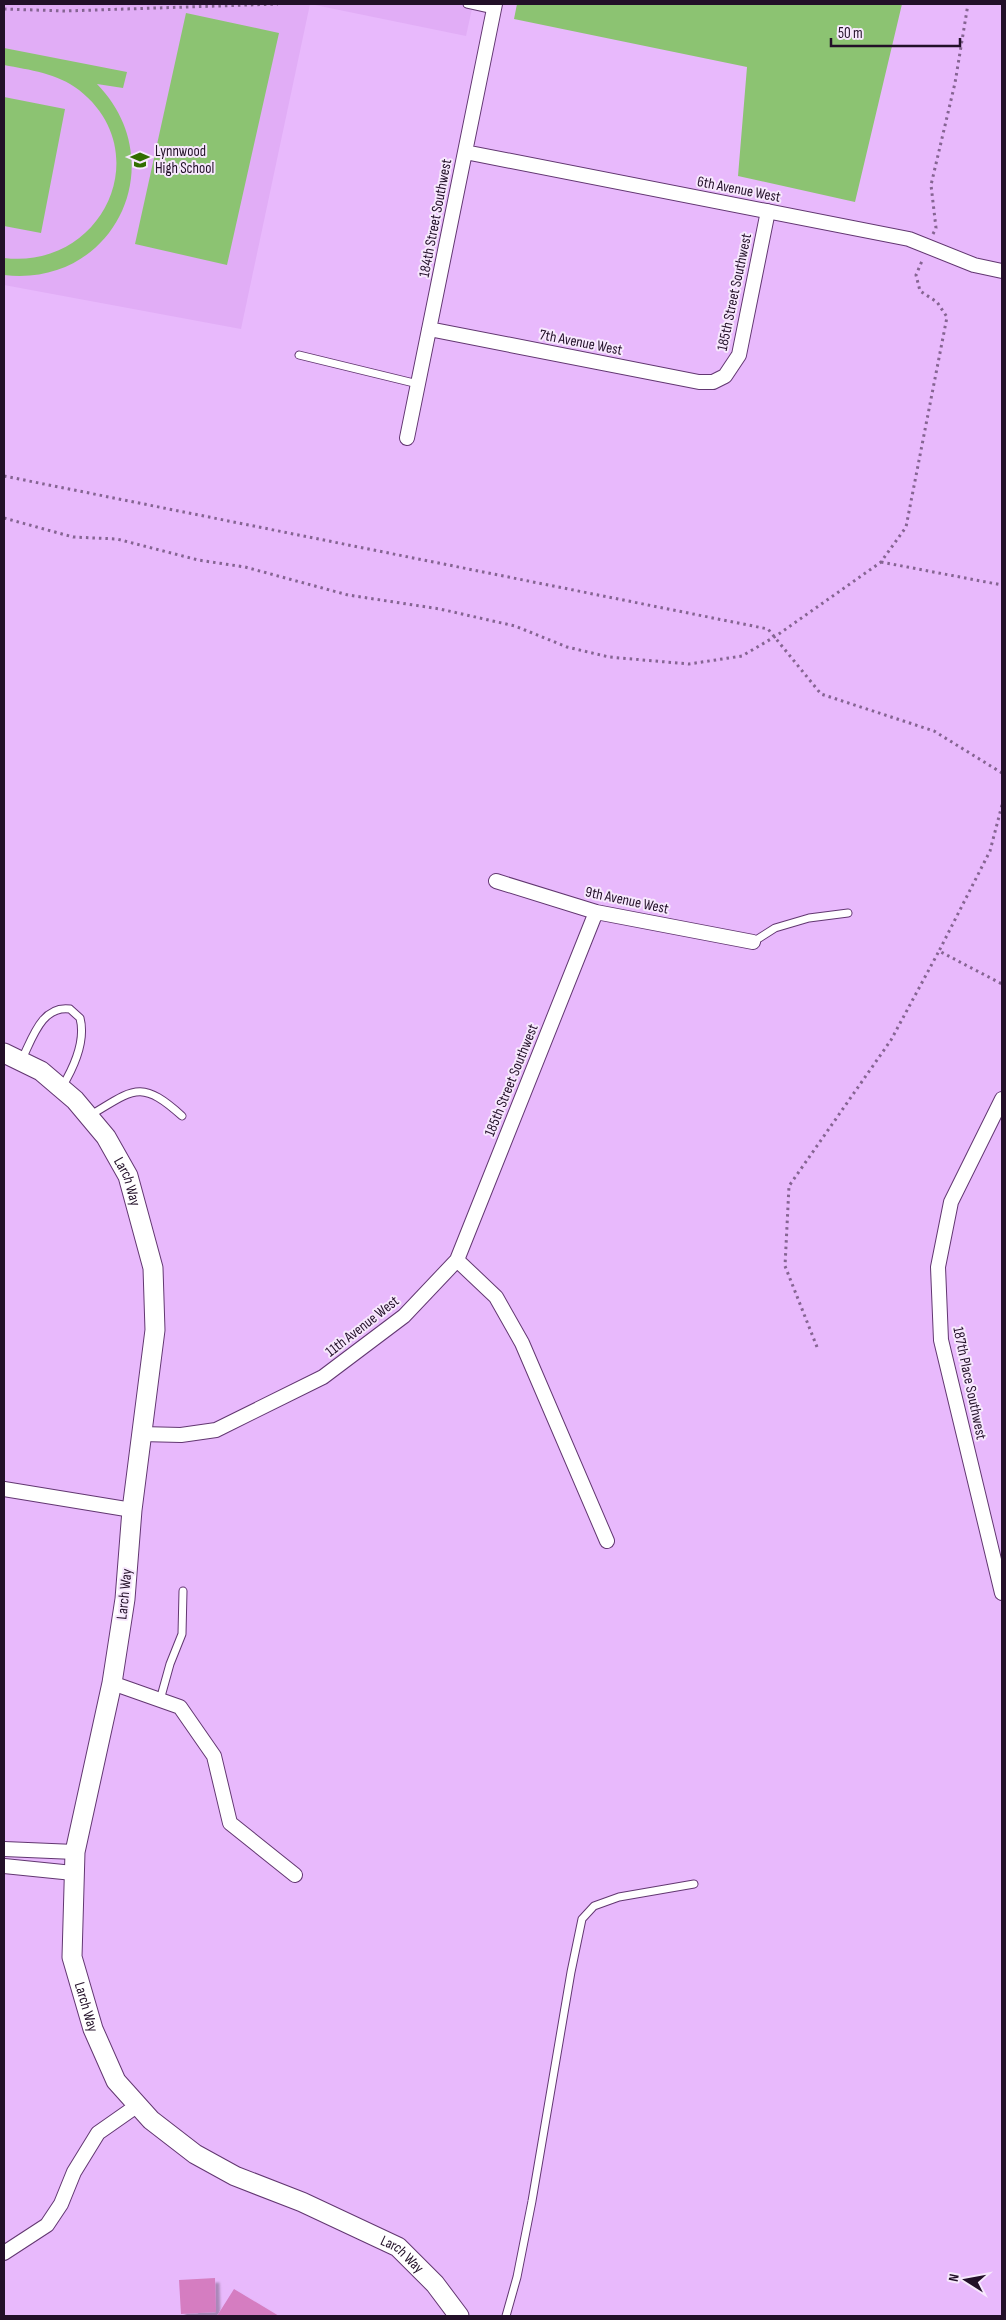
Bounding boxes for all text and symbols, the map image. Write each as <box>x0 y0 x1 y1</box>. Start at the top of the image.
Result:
scale bar <box>831 15 960 47</box>
text: 50 m <box>838 24 863 43</box>
place label: Lynnwood High School <box>155 142 214 178</box>
school or university icon: Lynnwood High School <box>129 149 151 171</box>
street label: 184th Street Southwest <box>415 157 456 279</box>
street label: 6th Avenue West <box>696 172 783 207</box>
street label: 185th Street Southwest <box>713 231 756 353</box>
street label: 7th Avenue West <box>538 325 624 360</box>
street label: 9th Avenue West <box>583 882 671 919</box>
street label: 185th Street Southwest <box>480 1021 543 1139</box>
street label: Larch Way <box>109 1154 145 1208</box>
street label: 11th Avenue West <box>322 1291 403 1361</box>
street label: 187th Place Southwest <box>948 1325 991 1442</box>
street label: Larch Way <box>112 1567 137 1620</box>
street label: Larch Way <box>70 1980 102 2034</box>
street label: Larch Way <box>377 2231 428 2278</box>
north arrow <box>941 2255 991 2305</box>
text: N <box>945 2272 963 2283</box>

